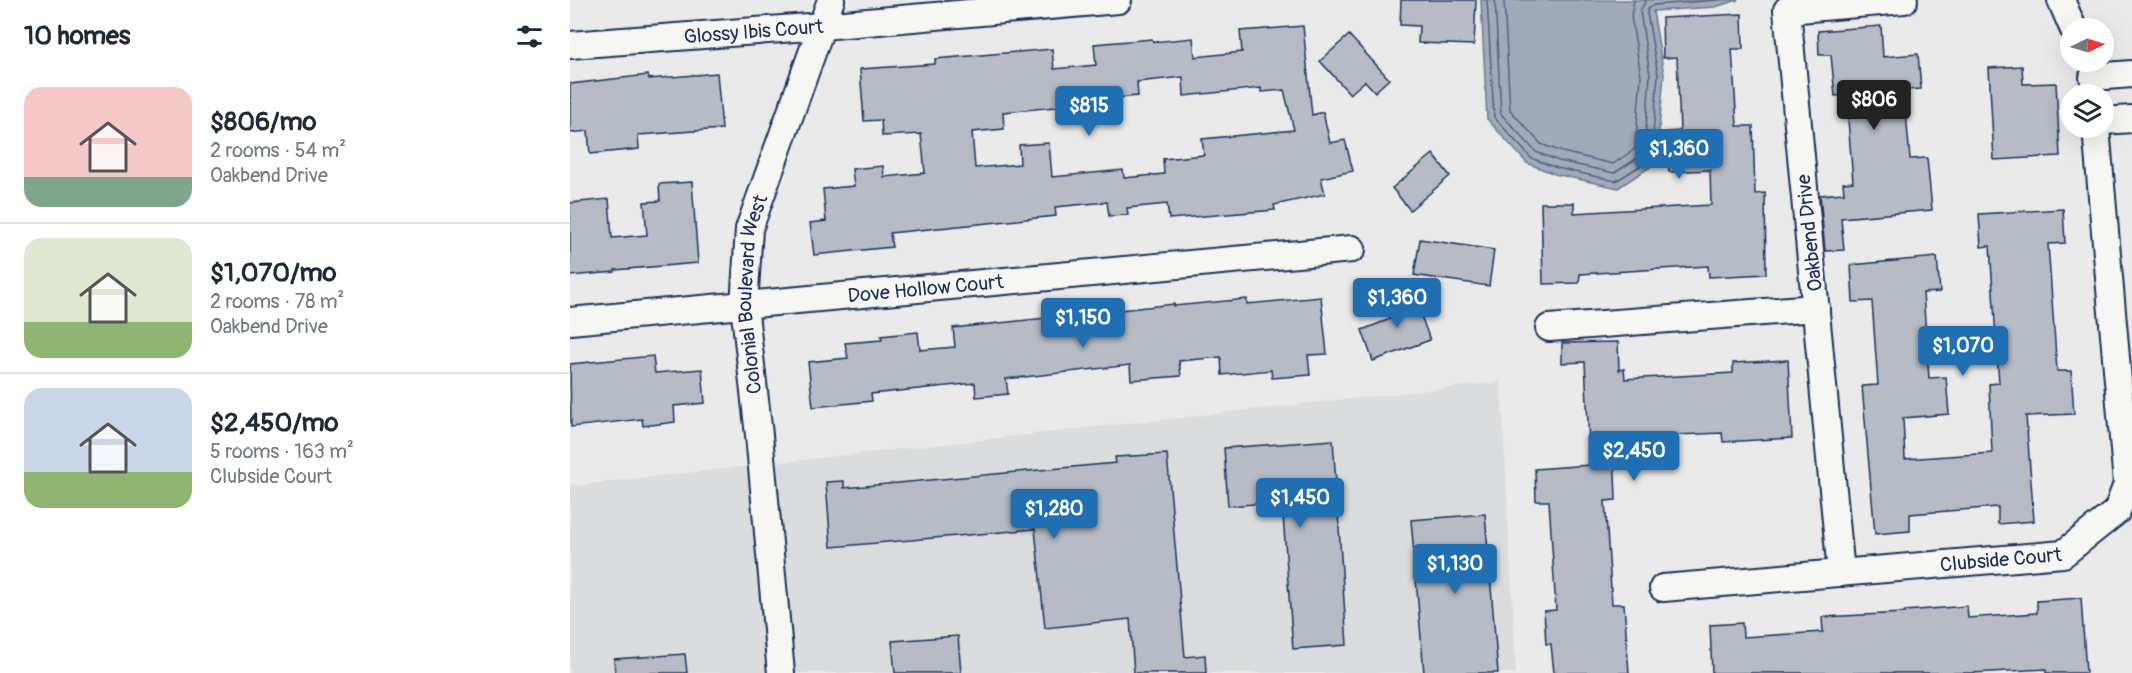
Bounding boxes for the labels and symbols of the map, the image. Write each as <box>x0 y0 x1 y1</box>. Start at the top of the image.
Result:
street label: Glossy Ibis Court <box>683 14 825 49</box>
north arrow <box>2060 18 2114 72</box>
pin: $806 <box>1838 80 1910 131</box>
pin: $815 <box>1053 86 1125 137</box>
pin: $1,360 <box>1630 129 1728 180</box>
street label: Oakbend Drive <box>1791 173 1828 293</box>
street label: Colonial Boulevard West <box>732 190 774 396</box>
street label: Dove Hollow Court <box>847 269 1005 308</box>
pin: $1,360 <box>1348 278 1446 329</box>
pin: $1,150 <box>1034 298 1132 349</box>
pin: $1,070 <box>1914 326 2012 377</box>
pin: $2,450 <box>1585 431 1683 482</box>
pin: $1,450 <box>1251 478 1349 529</box>
pin: $1,280 <box>1005 489 1103 540</box>
street label: Clubside Court <box>1939 542 2064 577</box>
pin: $1,130 <box>1406 544 1504 595</box>

